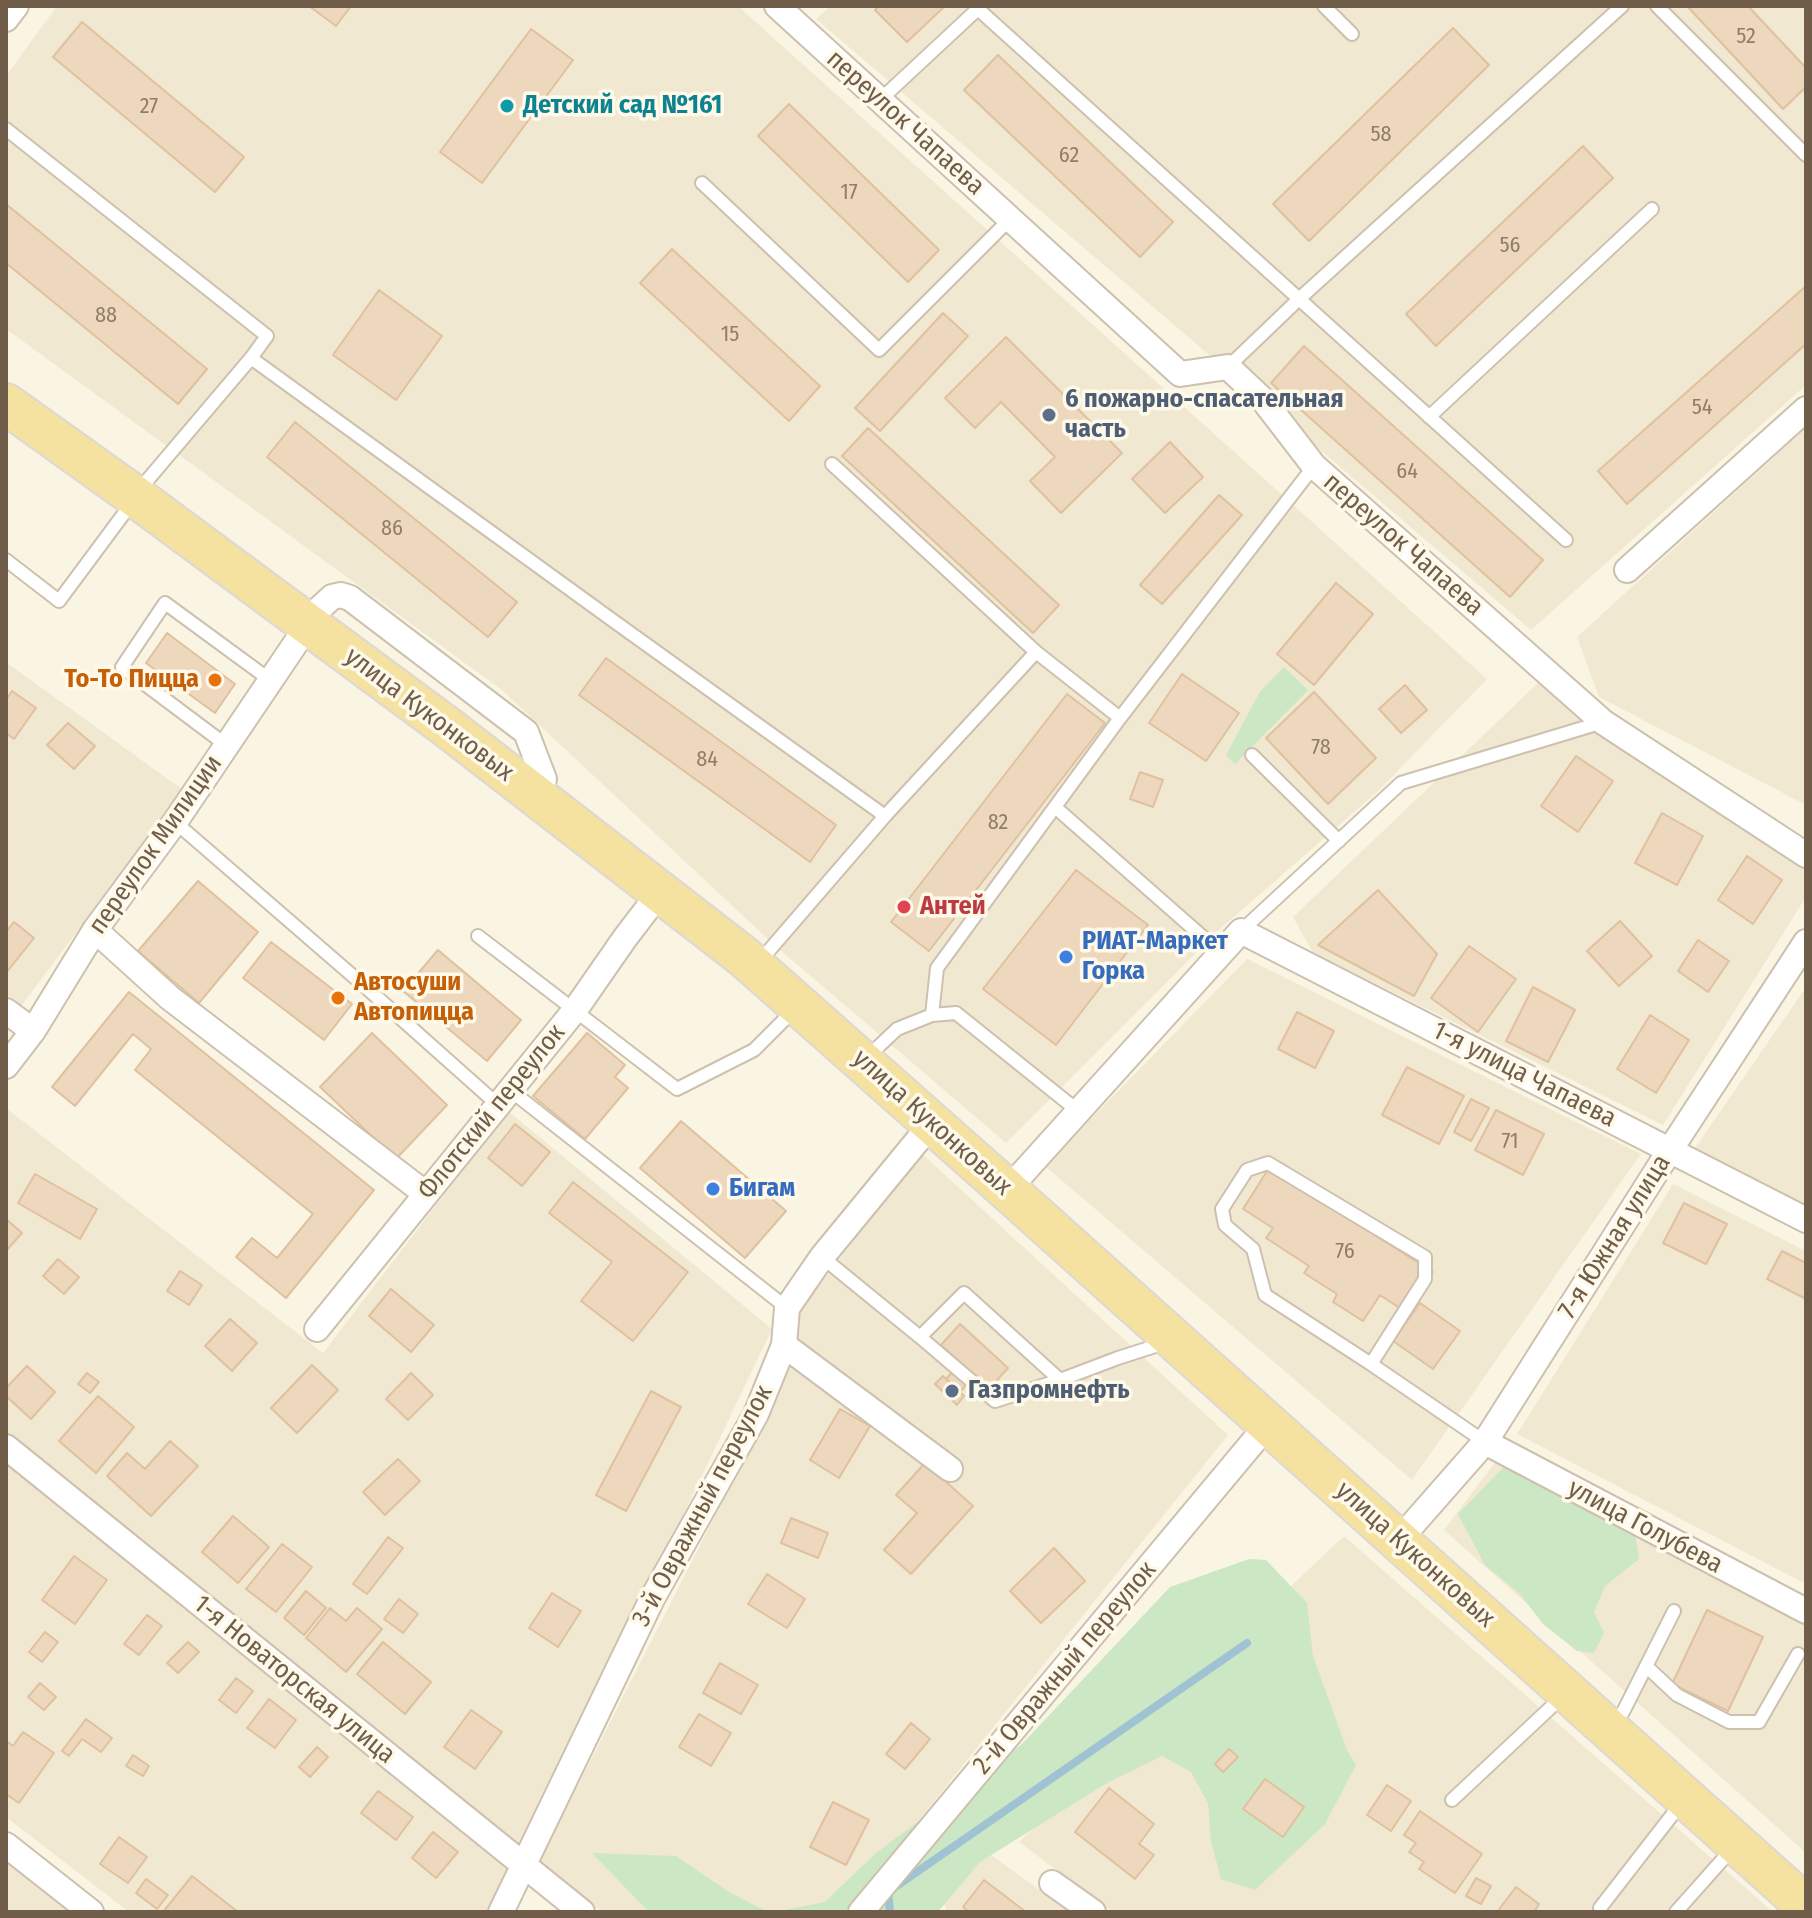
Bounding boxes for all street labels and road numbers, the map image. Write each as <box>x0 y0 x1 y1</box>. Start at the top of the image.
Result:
street label: переулок Чапаева <box>820 44 990 202</box>
street label: переулок Чапаева <box>1317 467 1489 623</box>
street label: улица Куконковых <box>338 641 520 789</box>
street label: переулок Милиции <box>83 750 229 940</box>
street label: 1-я улица Чапаева <box>1427 1015 1621 1135</box>
street label: Флотский переулок <box>412 1018 572 1206</box>
street label: улица Куконковых <box>846 1043 1018 1203</box>
street label: 7-я Южная улица <box>1552 1149 1678 1325</box>
street label: 3-й Овражный переулок <box>626 1380 780 1632</box>
street label: улица Голубева <box>1562 1473 1728 1581</box>
street label: улица Куконковых <box>1329 1475 1501 1635</box>
street label: 2-й Овражный переулок <box>967 1555 1163 1781</box>
street label: 1-я Новаторская улица <box>187 1589 401 1771</box>

